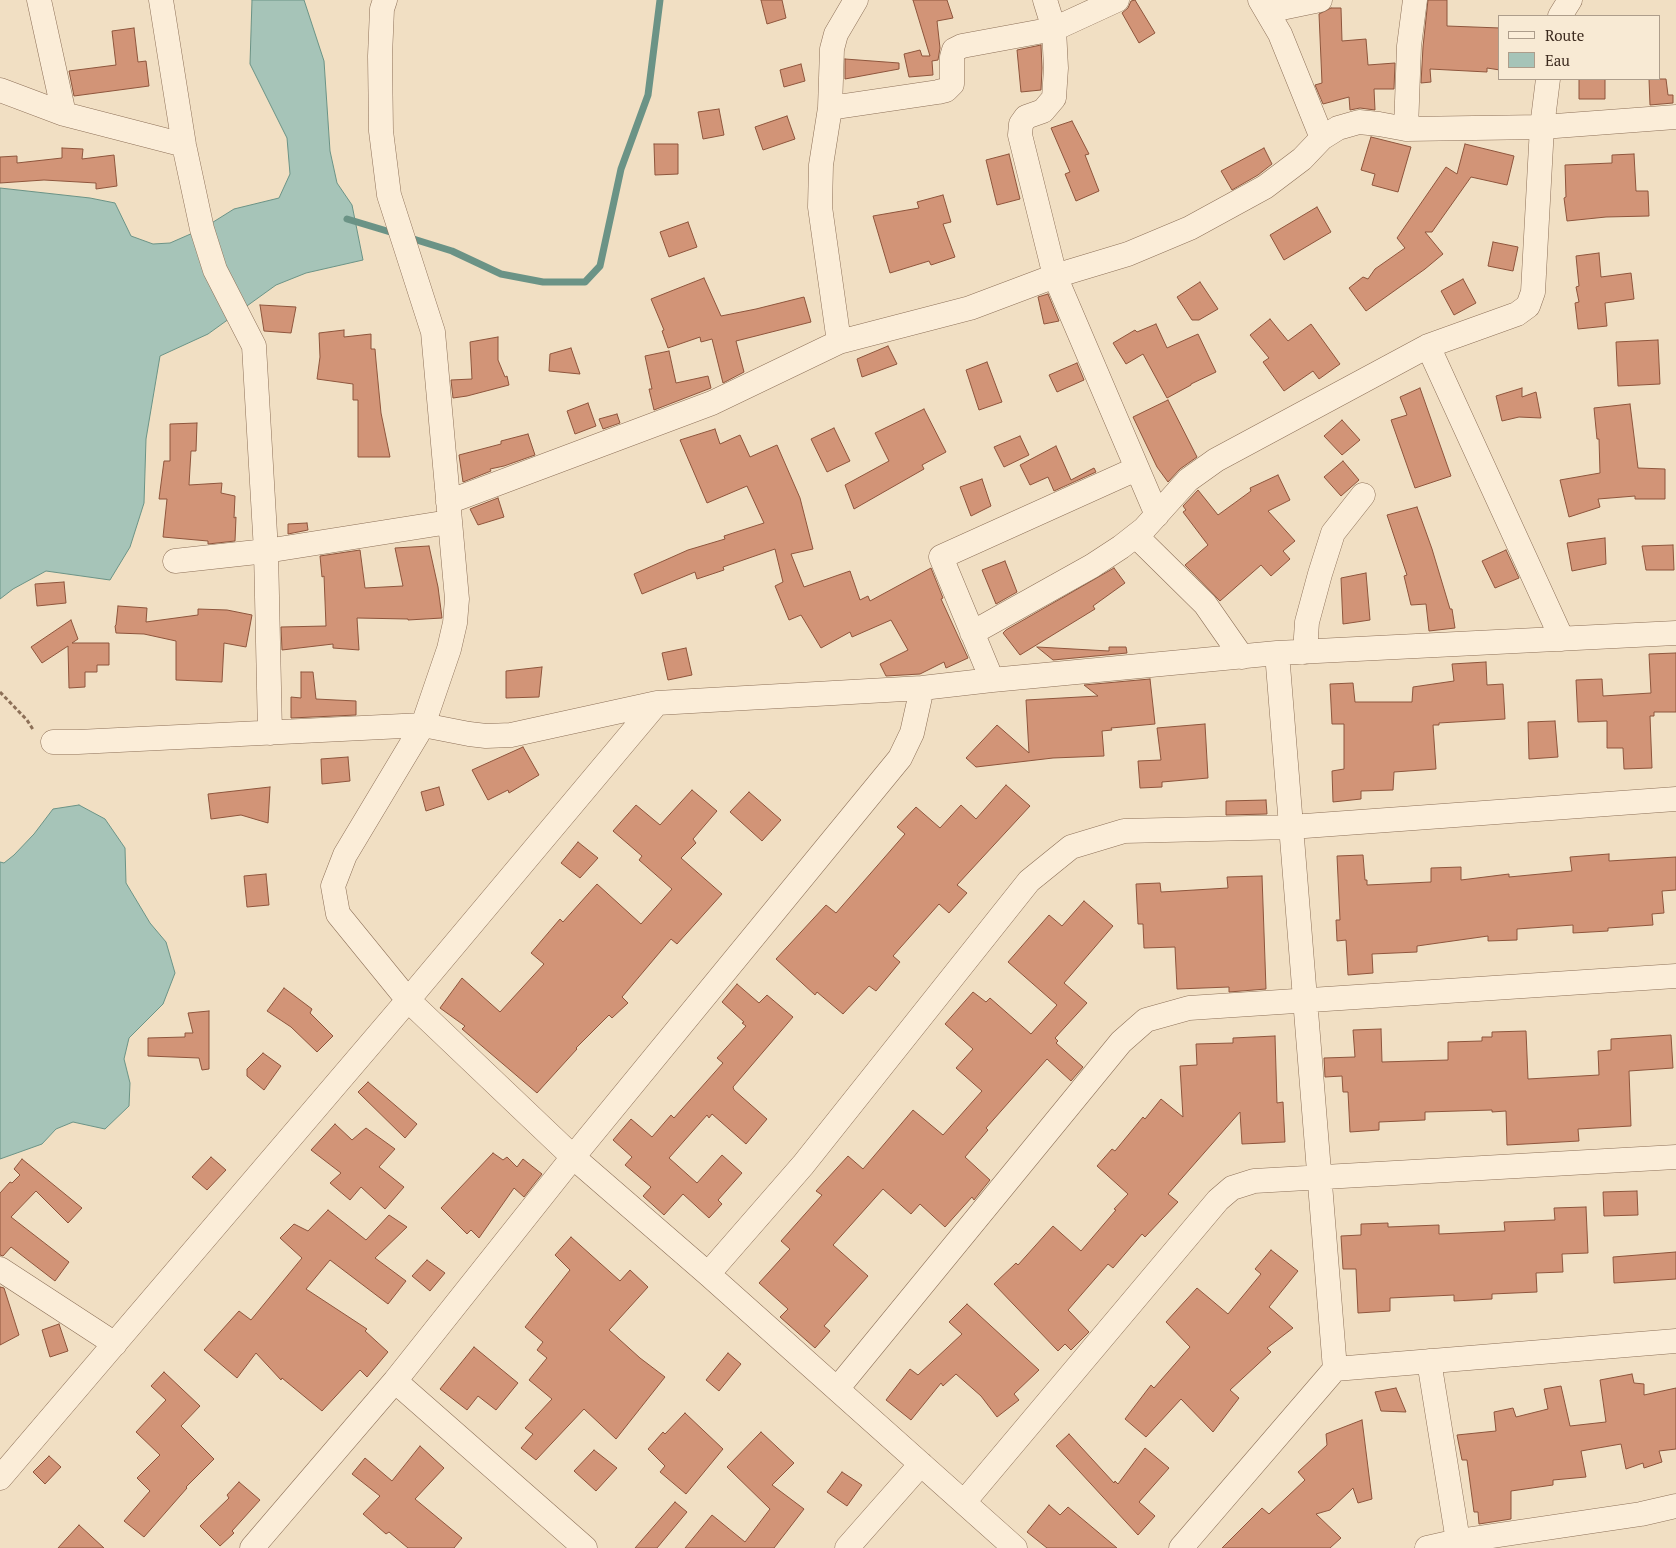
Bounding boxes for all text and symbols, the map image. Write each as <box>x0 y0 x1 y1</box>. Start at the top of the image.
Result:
legend <box>1498 15 1661 80</box>
text: Route <box>1545 25 1584 45</box>
text: Eau <box>1545 50 1570 70</box>

